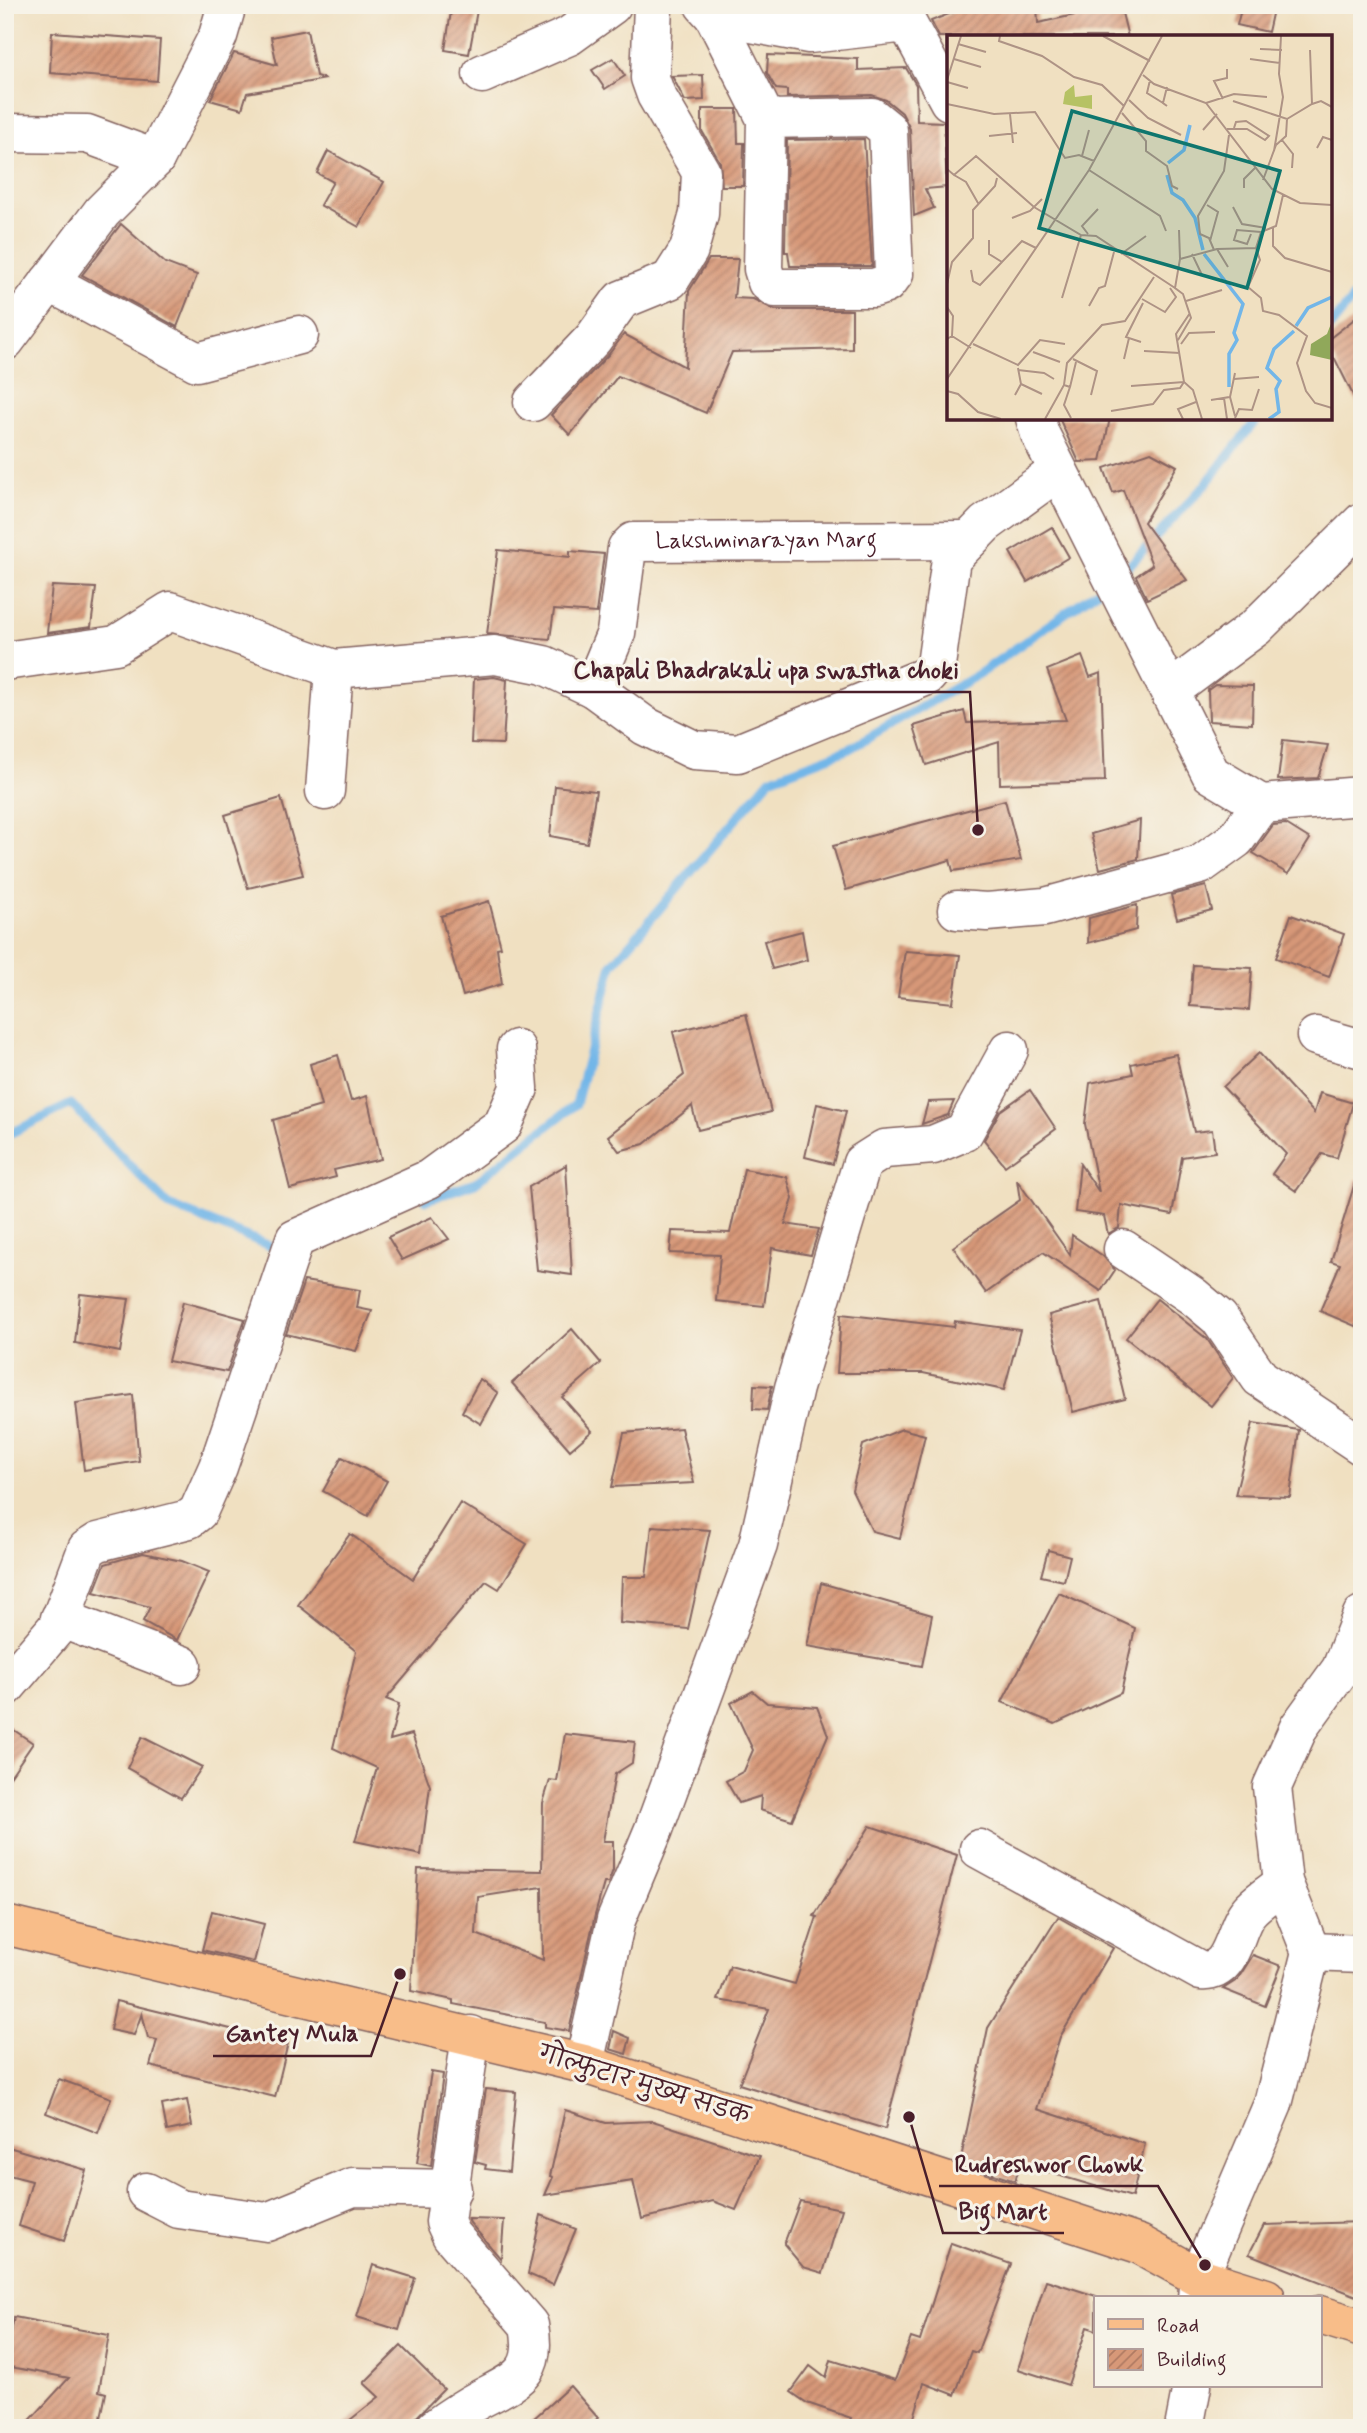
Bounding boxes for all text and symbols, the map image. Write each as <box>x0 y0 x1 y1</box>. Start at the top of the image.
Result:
inset map <box>947 35 1332 420</box>
street label: Lakshminarayan Marg <box>655 526 877 558</box>
callout: Chapali Bhadrakali upa swastha choki <box>562 647 970 692</box>
text: Chapali Bhadrakali upa swastha choki <box>573 656 959 687</box>
callout: Gantey Mula <box>213 2011 371 2056</box>
text: Gantey Mula <box>225 2019 359 2050</box>
street label: गोल्फुटार मुख्य सडक <box>533 2034 755 2133</box>
callout: Rudreshwor Chowk <box>939 2141 1158 2186</box>
text: Rudreshwor Chowk <box>955 2150 1144 2181</box>
callout: Big Mart <box>943 2188 1064 2233</box>
text: Big Mart <box>959 2197 1047 2231</box>
legend <box>1094 2296 1322 2388</box>
text: Road <box>1157 2312 1199 2340</box>
text: Building <box>1157 2346 1227 2376</box>

